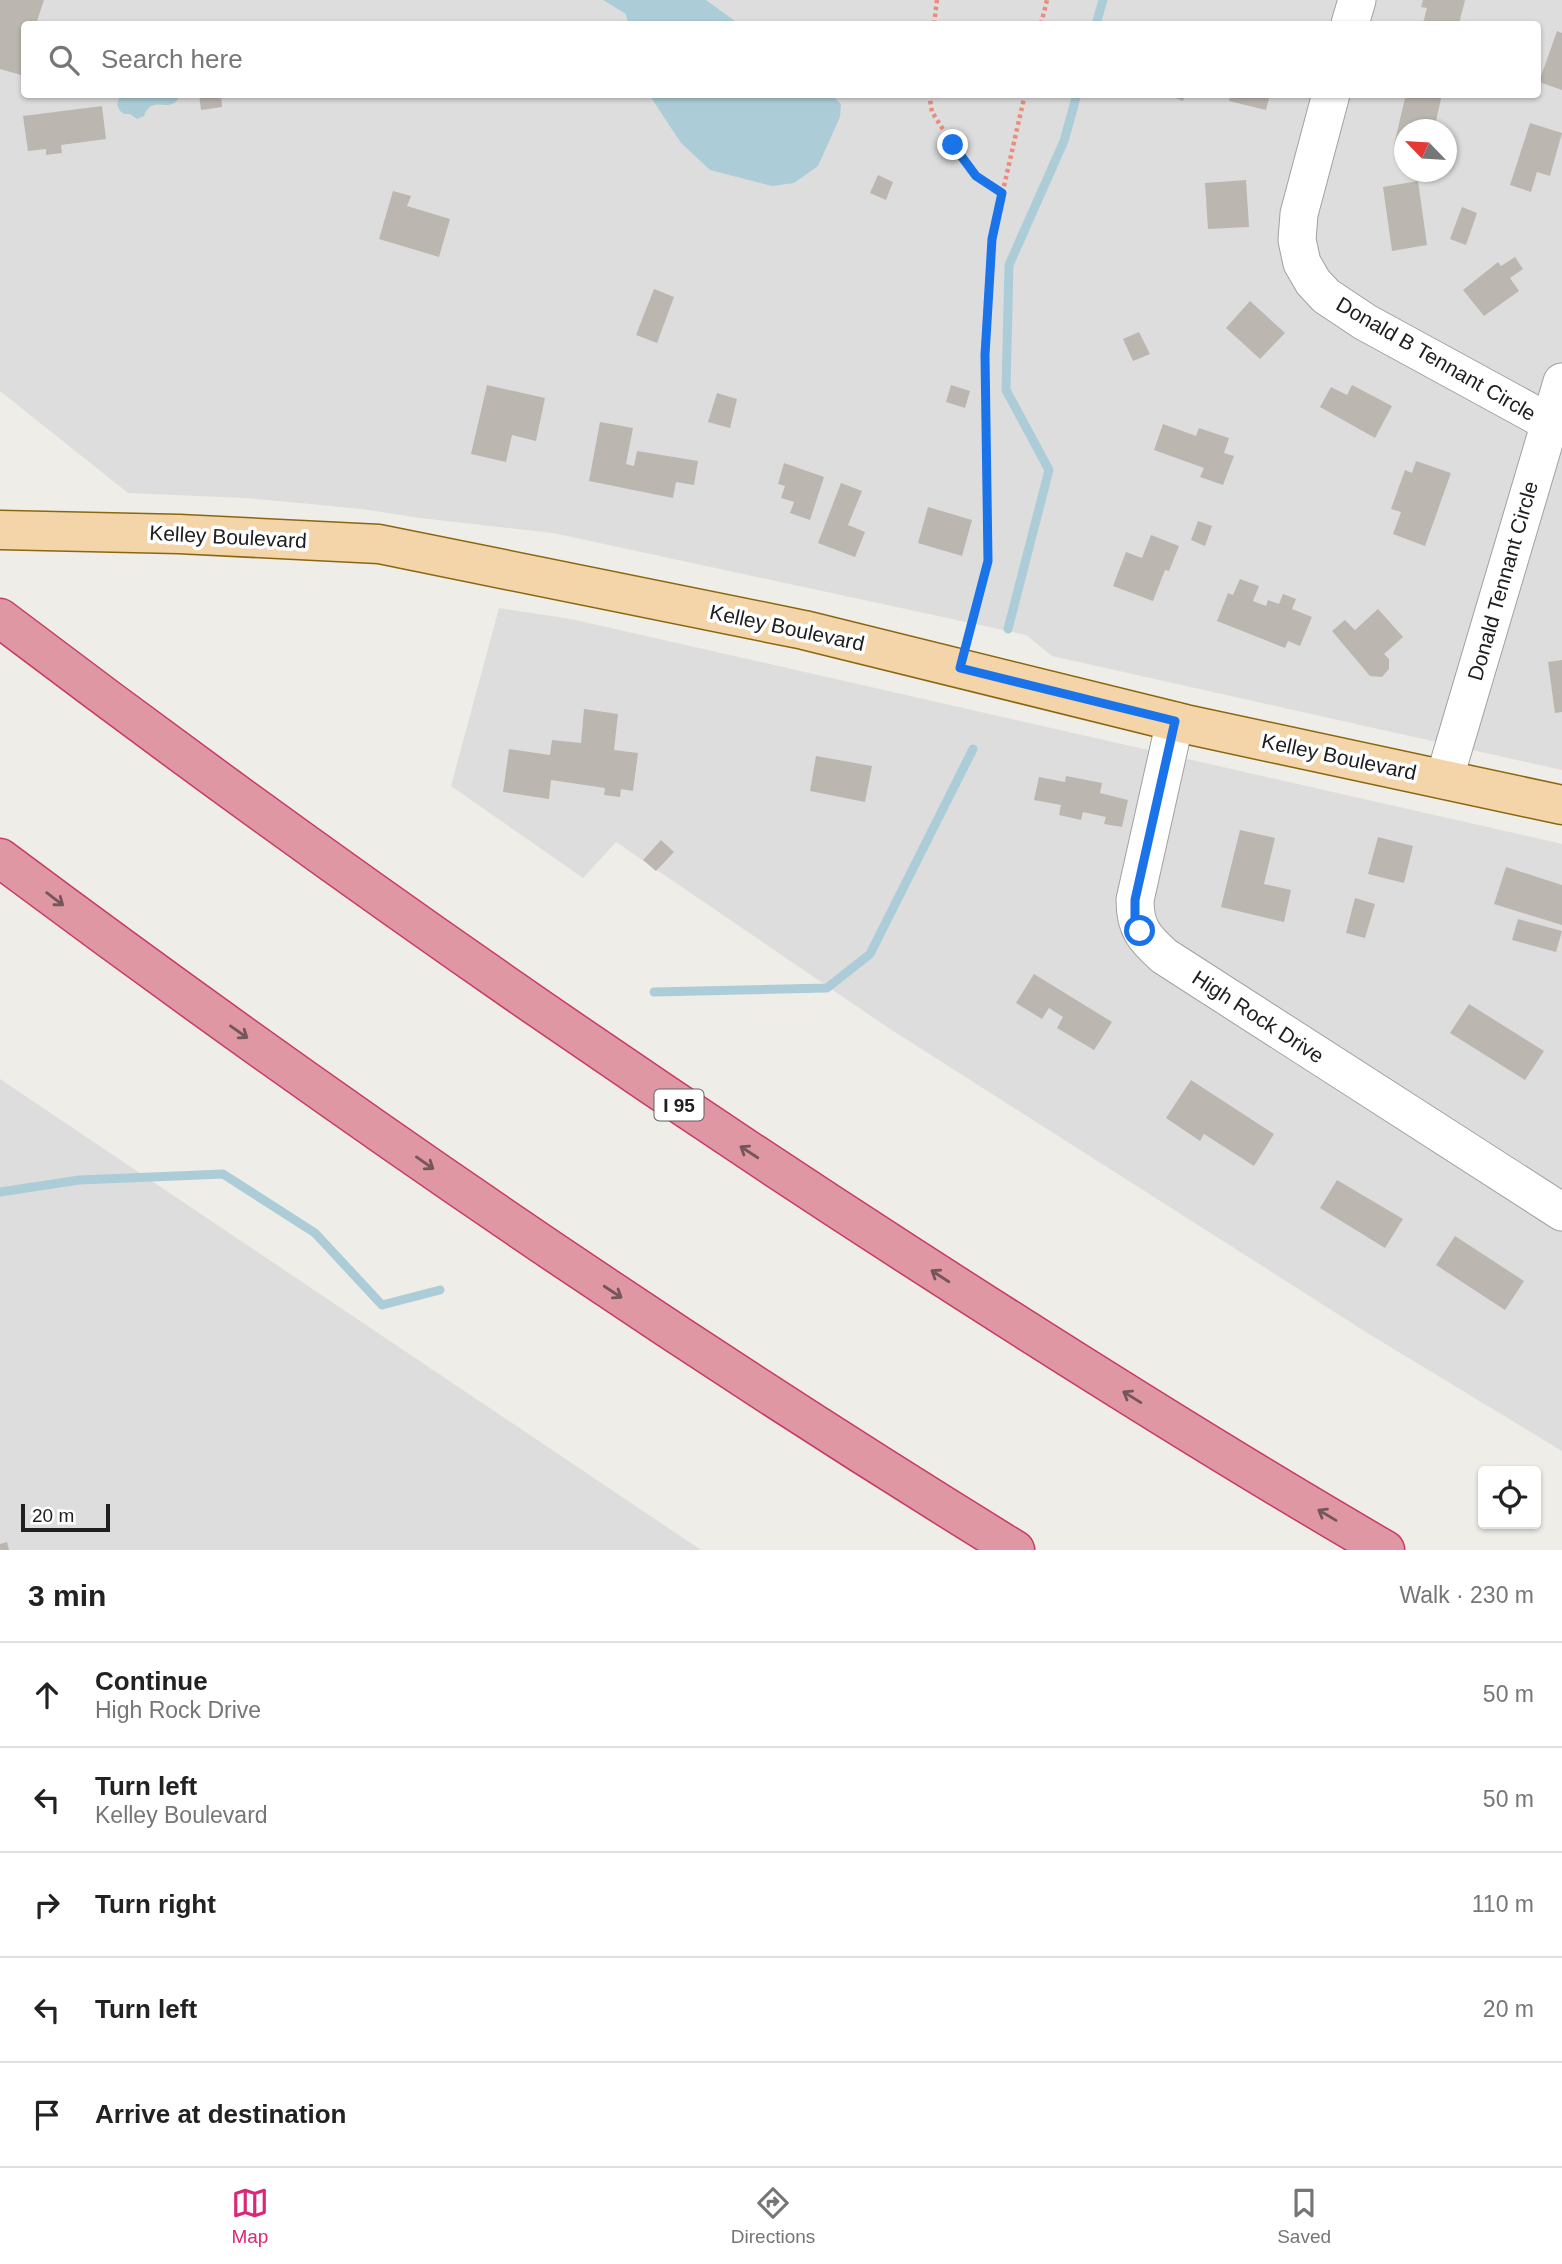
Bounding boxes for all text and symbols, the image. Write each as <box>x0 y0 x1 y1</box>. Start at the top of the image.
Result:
search box <box>21 21 1541 98</box>
icon: search <box>45 41 83 79</box>
text: Search here <box>101 44 243 74</box>
north arrow <box>1394 119 1457 182</box>
route end <box>937 129 968 160</box>
street label: Donald B Tennant Circle <box>1333 292 1540 425</box>
street label: Donald Tennant Circle <box>1463 479 1542 683</box>
street label: Kelley Boulevard <box>149 521 307 552</box>
street label: Kelley Boulevard <box>708 600 867 655</box>
street label: Kelley Boulevard <box>1260 729 1419 784</box>
one-way arrow <box>45 891 63 906</box>
route start <box>1124 915 1155 946</box>
street label: High Rock Drive <box>1188 966 1328 1068</box>
one-way arrow <box>229 1025 248 1040</box>
road number: I 95 <box>654 1090 704 1120</box>
one-way arrow <box>740 1144 759 1159</box>
one-way arrow <box>415 1156 434 1170</box>
one-way arrow <box>931 1268 950 1283</box>
one-way arrow <box>603 1284 622 1299</box>
one-way arrow <box>1123 1390 1143 1404</box>
map controls <box>1478 1466 1541 1529</box>
button: locate <box>1478 1466 1541 1529</box>
scale bar <box>21 1501 110 1533</box>
text: 20 m <box>32 1505 74 1526</box>
one-way arrow <box>1317 1508 1337 1522</box>
text: 3 min <box>28 1579 106 1612</box>
text: Walk · 230 m <box>1399 1582 1534 1608</box>
text: Continue <box>95 1666 208 1696</box>
icon: ahead <box>28 1676 66 1714</box>
text: 50 m <box>1483 1681 1534 1707</box>
text: High Rock Drive <box>95 1697 261 1723</box>
text: Turn left <box>95 1771 197 1801</box>
icon: left <box>28 1781 66 1819</box>
text: 50 m <box>1483 1786 1534 1812</box>
text: Kelley Boulevard <box>95 1802 268 1828</box>
icon: right <box>28 1886 66 1924</box>
text: Turn right <box>95 1889 216 1919</box>
text: 110 m <box>1472 1891 1534 1917</box>
icon: left <box>28 1991 66 2029</box>
text: Turn left <box>95 1994 197 2024</box>
text: 20 m <box>1483 1996 1534 2022</box>
icon: arrive <box>28 2096 66 2134</box>
text: Arrive at destination <box>95 2099 346 2129</box>
tab: Map <box>231 2184 269 2248</box>
tab: Directions <box>731 2184 815 2248</box>
tab: Saved <box>1277 2184 1331 2248</box>

